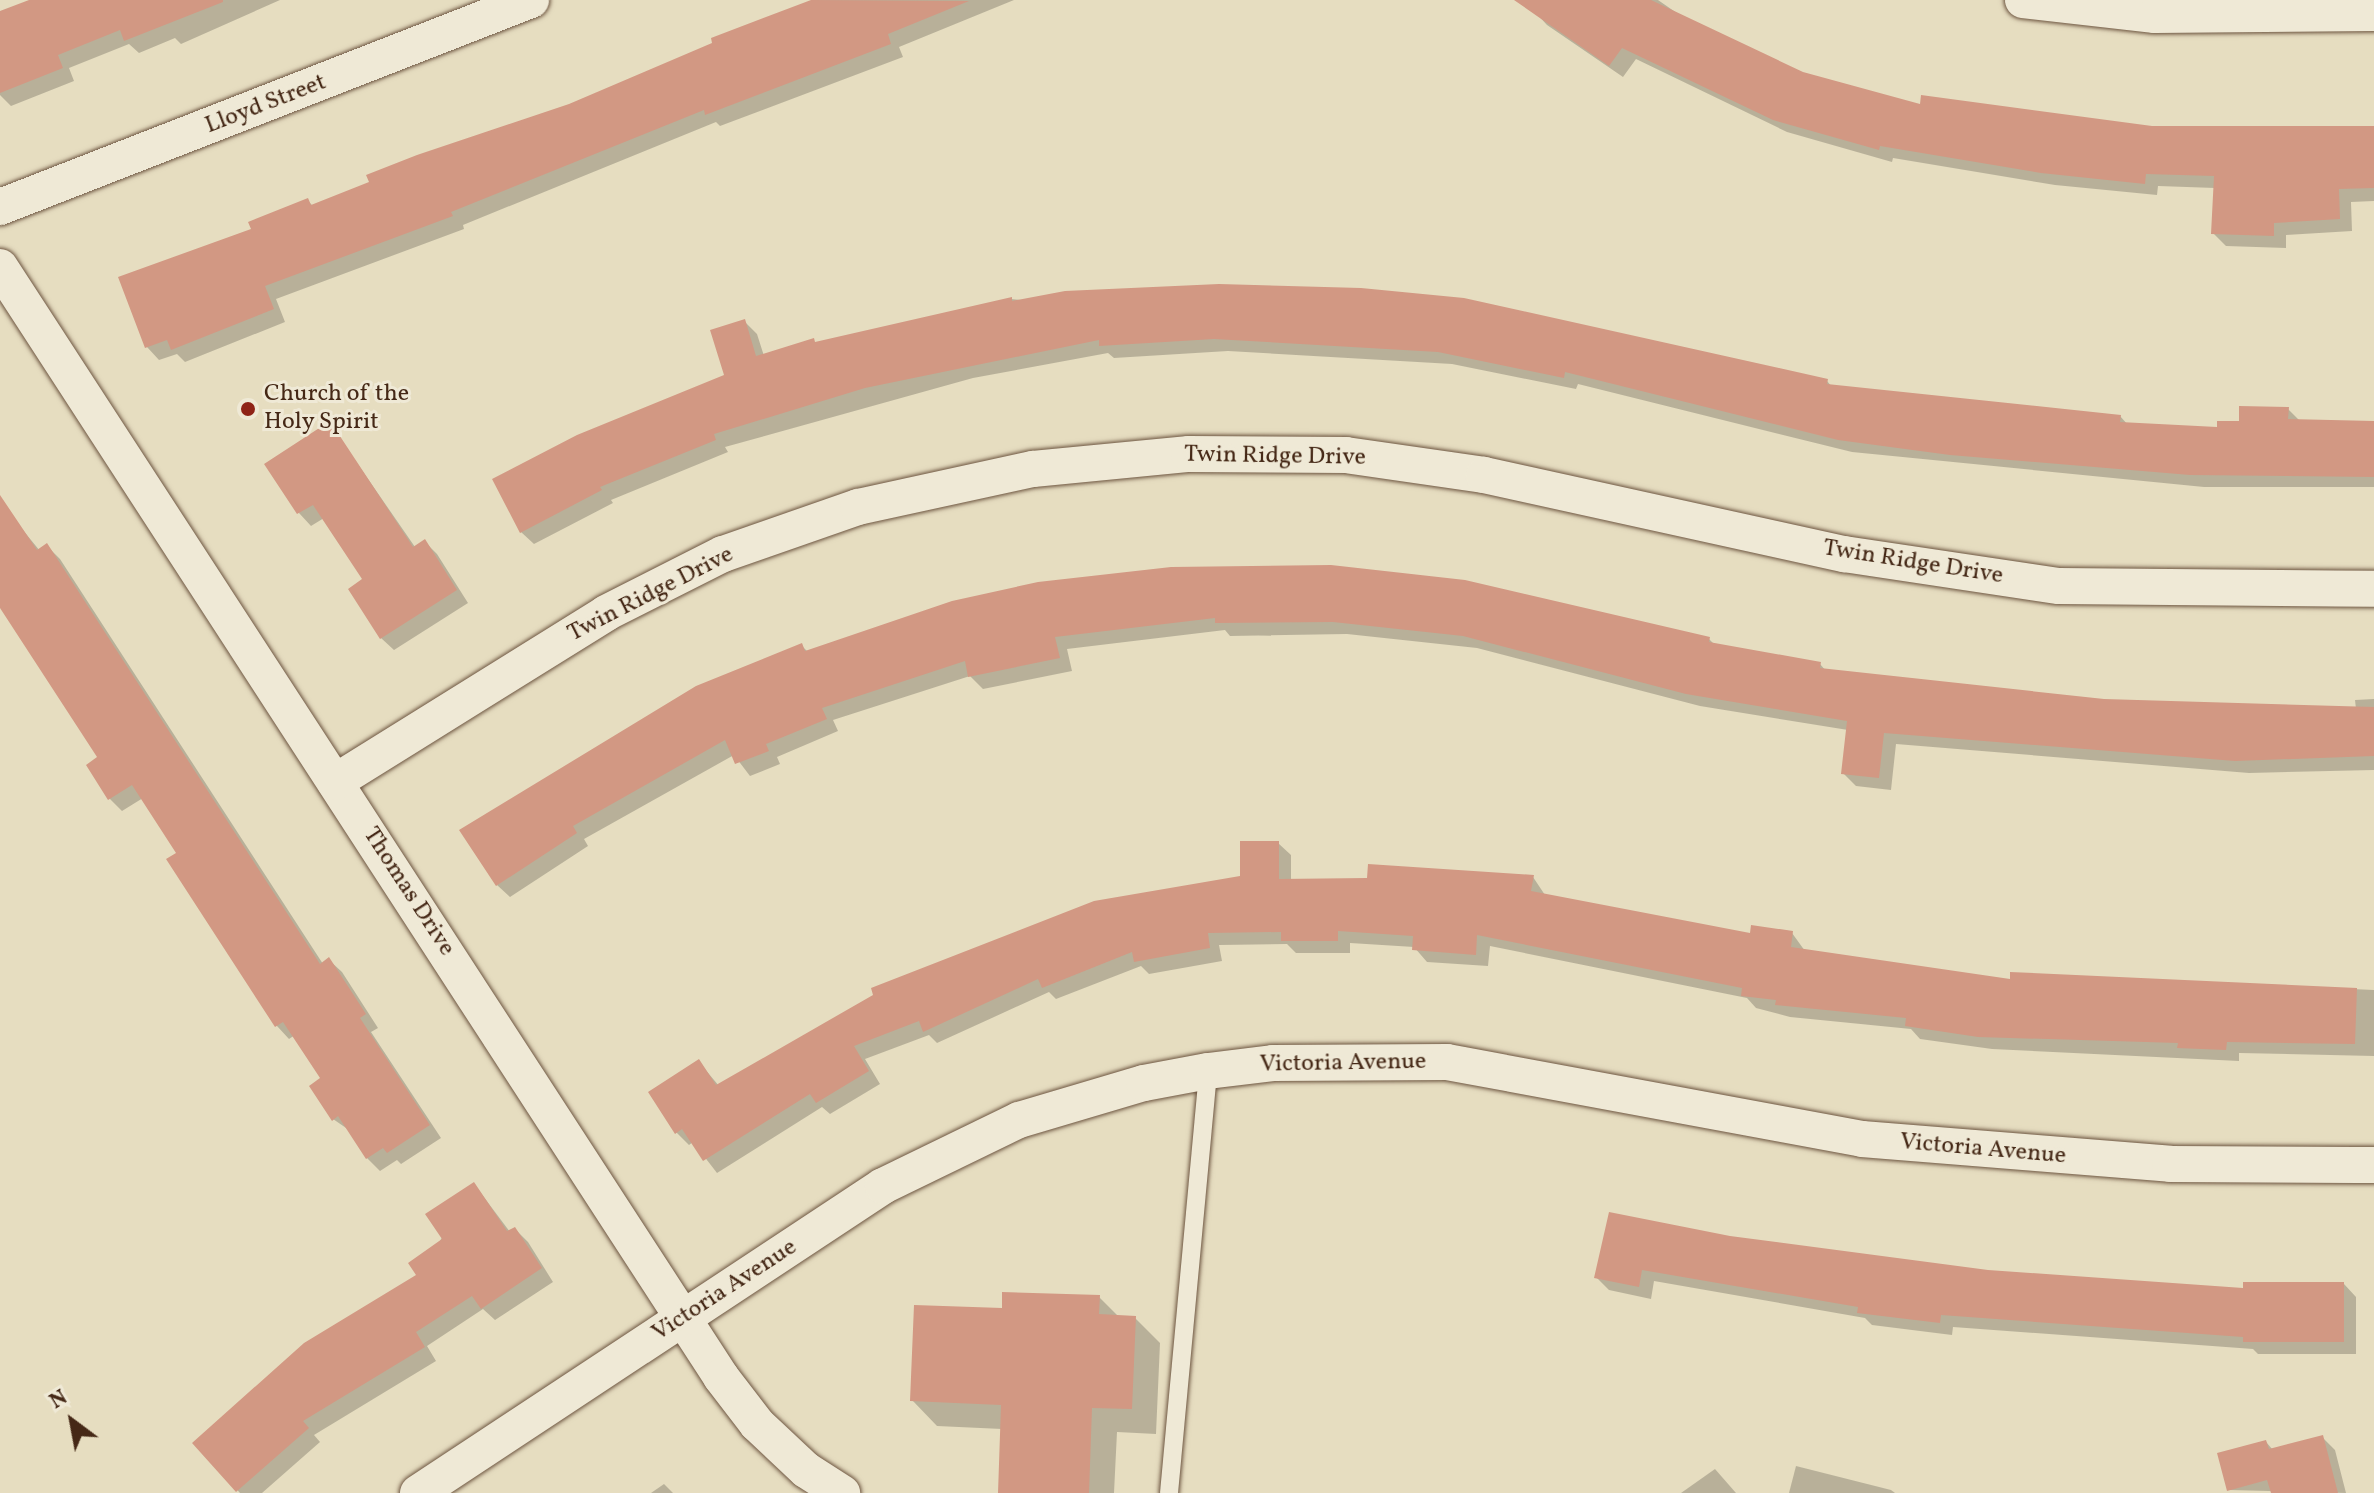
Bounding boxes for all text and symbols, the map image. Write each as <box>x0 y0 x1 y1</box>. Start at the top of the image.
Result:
street label: Lloyd Street <box>201 69 331 141</box>
place label: Church of the Holy Spirit <box>264 381 407 437</box>
marker: Church of the Holy Spirit <box>239 400 257 418</box>
street label: Twin Ridge Drive <box>1184 441 1366 473</box>
street label: Twin Ridge Drive <box>1821 535 2005 591</box>
street label: Twin Ridge Drive <box>563 541 739 649</box>
street label: Thomas Drive <box>356 822 460 962</box>
street label: Victoria Avenue <box>1259 1048 1427 1080</box>
street label: Victoria Avenue <box>1899 1128 2067 1172</box>
street label: Victoria Avenue <box>647 1234 803 1348</box>
north arrow <box>32 1381 112 1461</box>
text: N <box>44 1383 74 1418</box>

